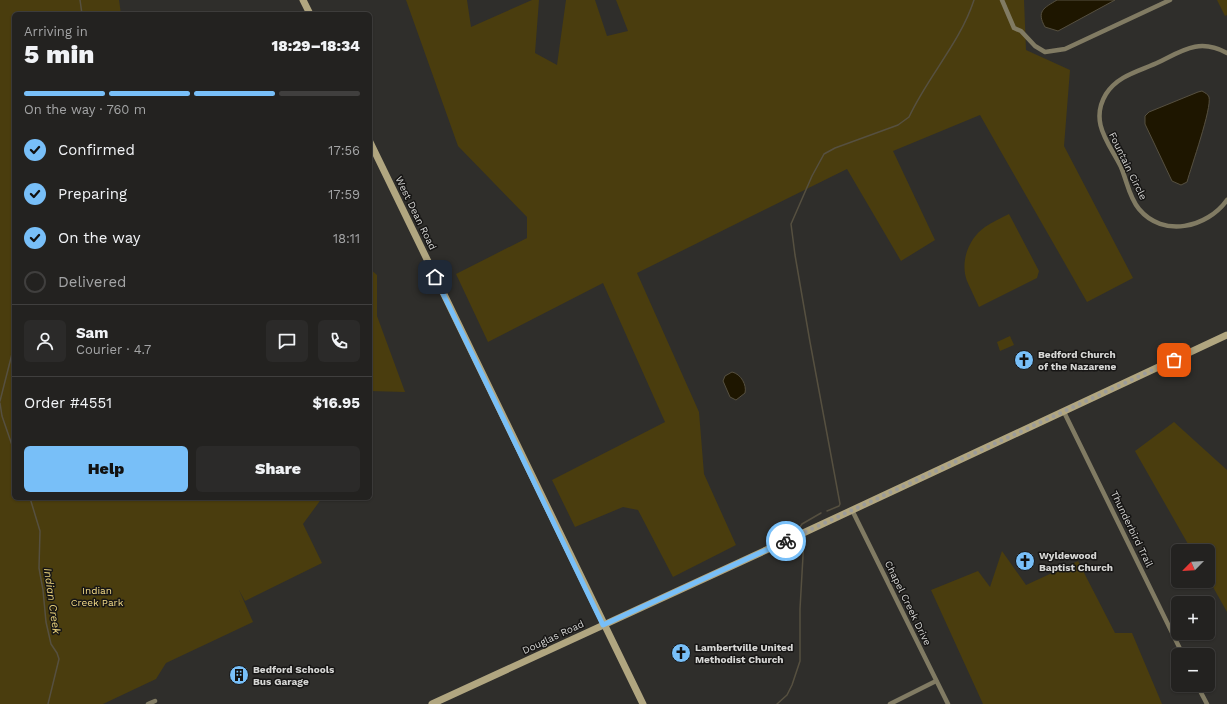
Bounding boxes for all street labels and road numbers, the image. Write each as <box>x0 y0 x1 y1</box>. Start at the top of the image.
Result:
street label: Fountain Circle <box>1107 130 1149 202</box>
street label: West Dean Road <box>393 174 439 252</box>
street label: Thunderbird Trail <box>1109 489 1155 569</box>
street label: Chapel Creek Drive <box>883 559 933 647</box>
street label: Douglas Road <box>521 618 585 656</box>

